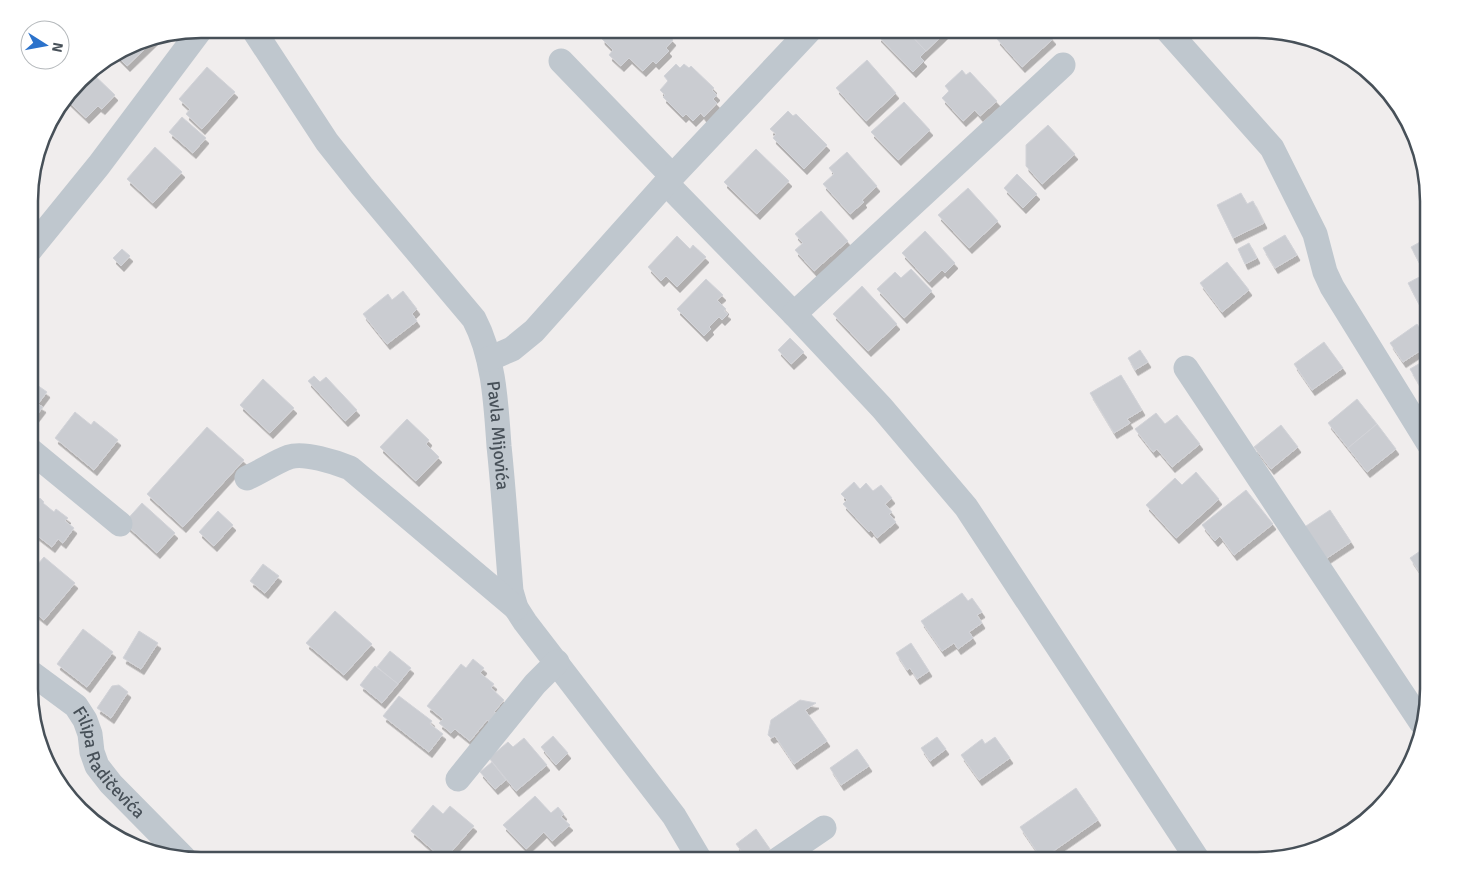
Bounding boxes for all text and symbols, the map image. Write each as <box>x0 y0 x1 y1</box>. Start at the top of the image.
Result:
north arrow <box>20 20 70 70</box>
text: N <box>48 41 67 54</box>
street label: Pavla Mijovića <box>482 379 514 491</box>
street label: Filipa Radičevića <box>68 702 150 823</box>

